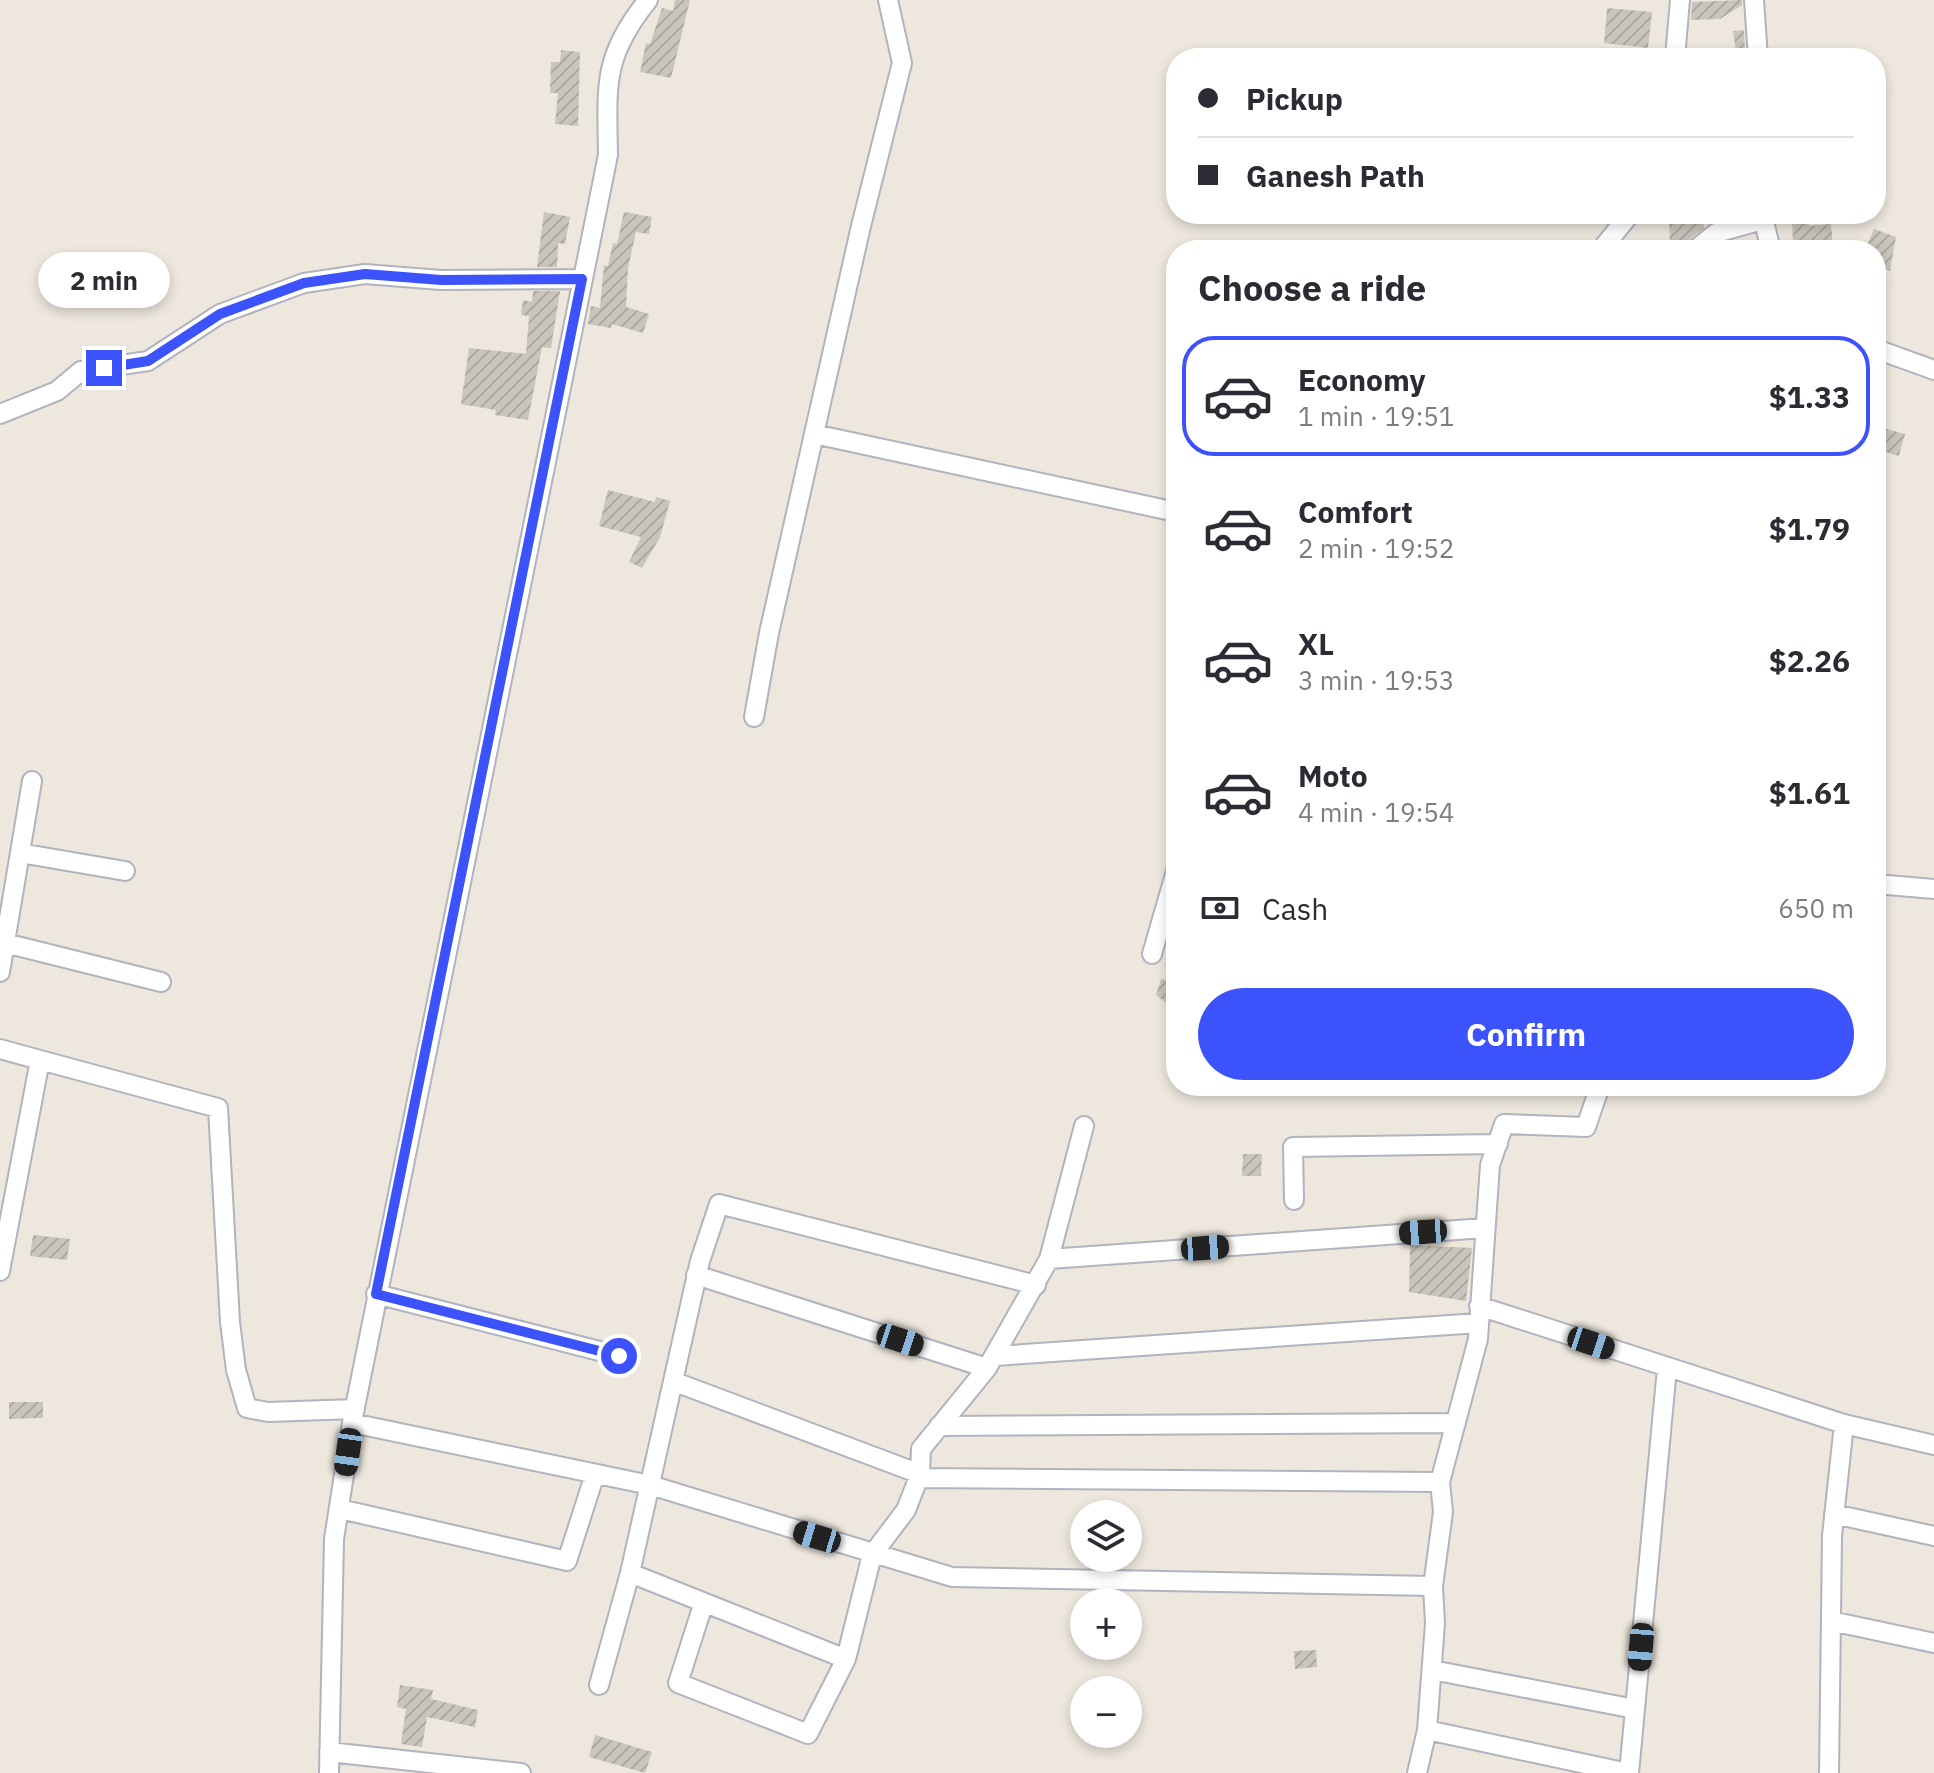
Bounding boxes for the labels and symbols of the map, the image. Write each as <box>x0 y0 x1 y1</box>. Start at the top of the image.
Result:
callout: 2 min <box>38 252 170 308</box>
route end <box>86 350 122 386</box>
car <box>1398 1218 1448 1246</box>
car <box>1180 1234 1230 1262</box>
car <box>873 1321 927 1359</box>
car <box>1564 1324 1618 1362</box>
route start <box>601 1338 637 1374</box>
car <box>333 1427 363 1477</box>
car <box>791 1519 843 1555</box>
car <box>1627 1622 1655 1672</box>

